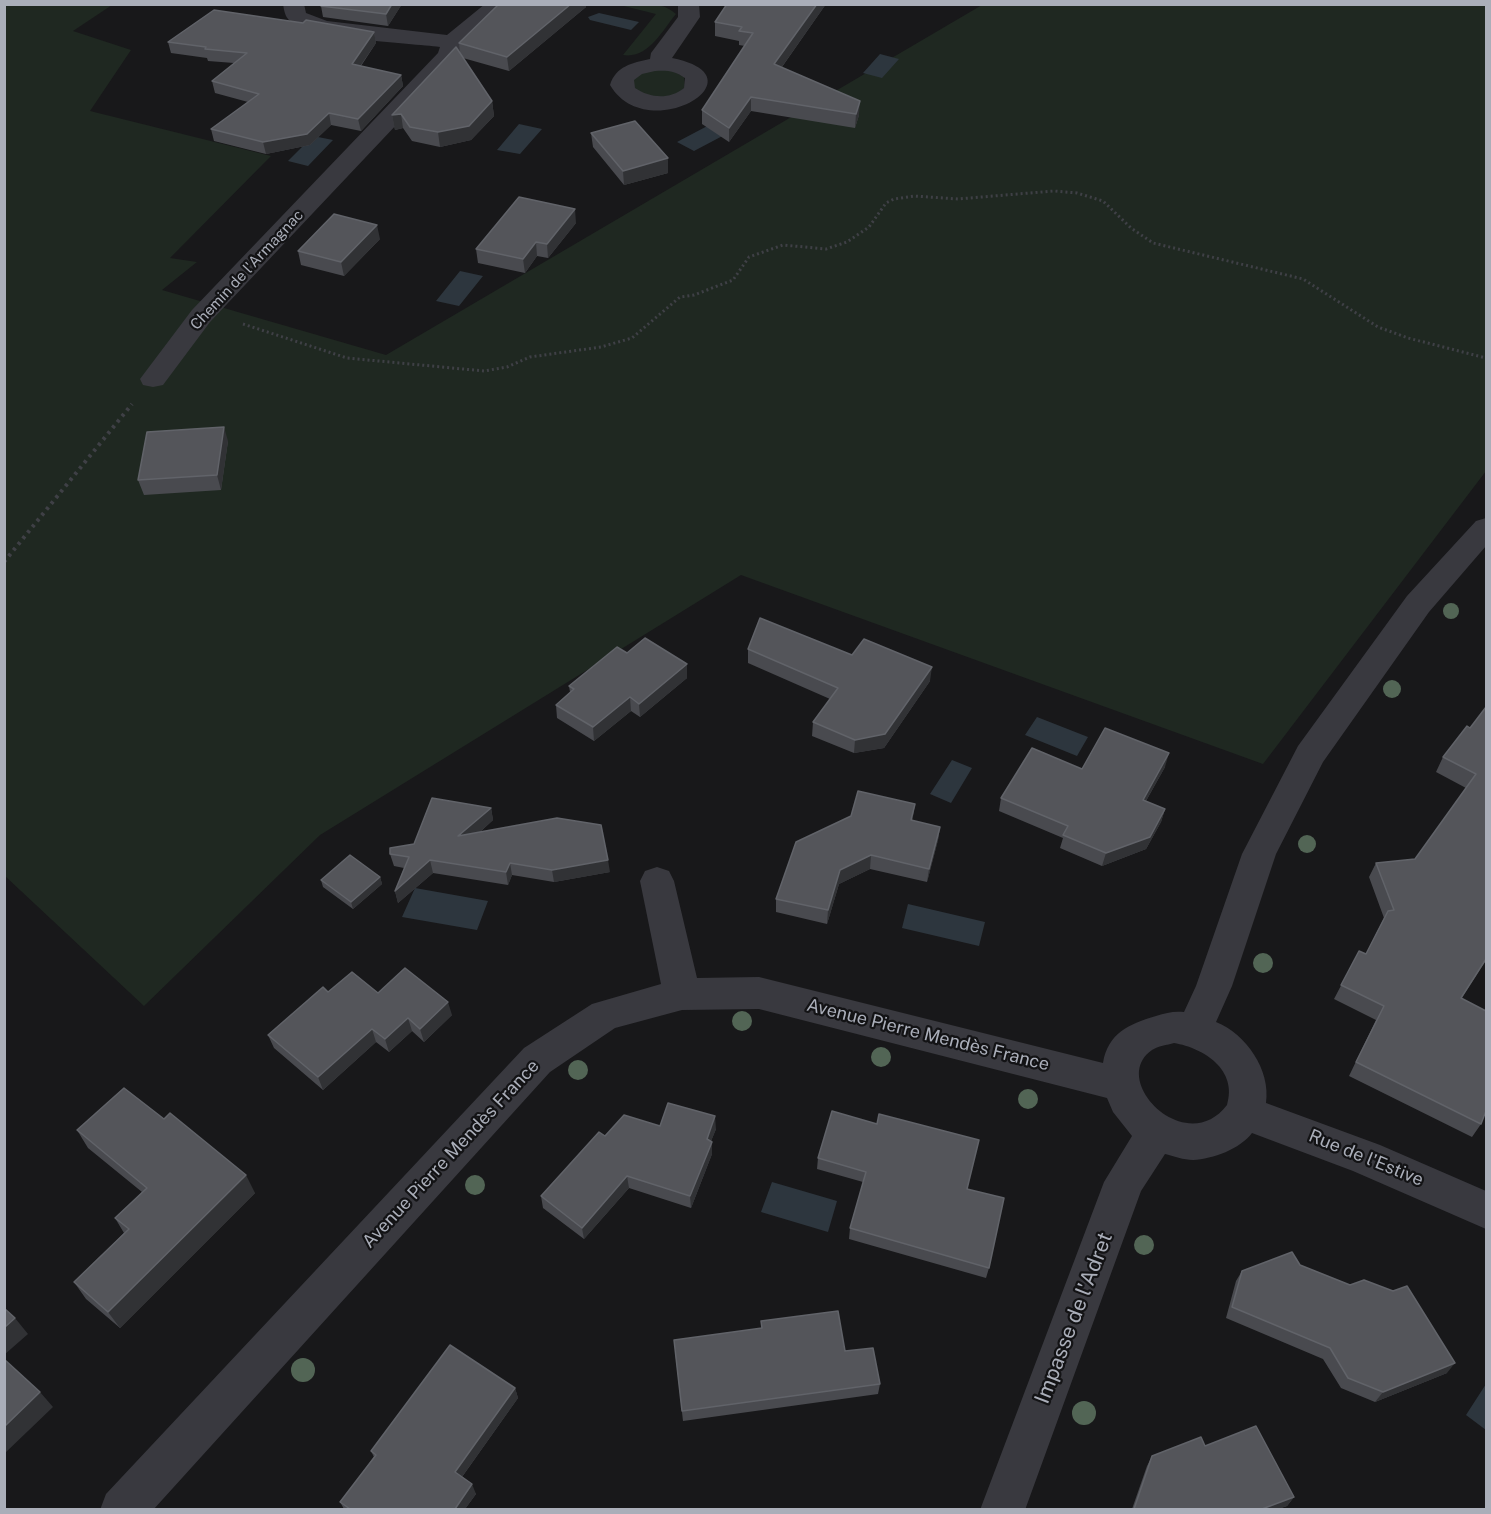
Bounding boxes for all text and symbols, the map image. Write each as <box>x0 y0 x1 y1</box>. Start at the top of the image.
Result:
street label: Chemin de l'Armagnac <box>187 206 307 334</box>
street label: Avenue Pierre Mendès France <box>804 994 1052 1076</box>
street label: Avenue Pierre Mendès France <box>358 1055 544 1253</box>
street label: Rue de l'Estive <box>1305 1125 1427 1191</box>
street label: Impasse de l'Adret <box>1030 1229 1118 1407</box>

